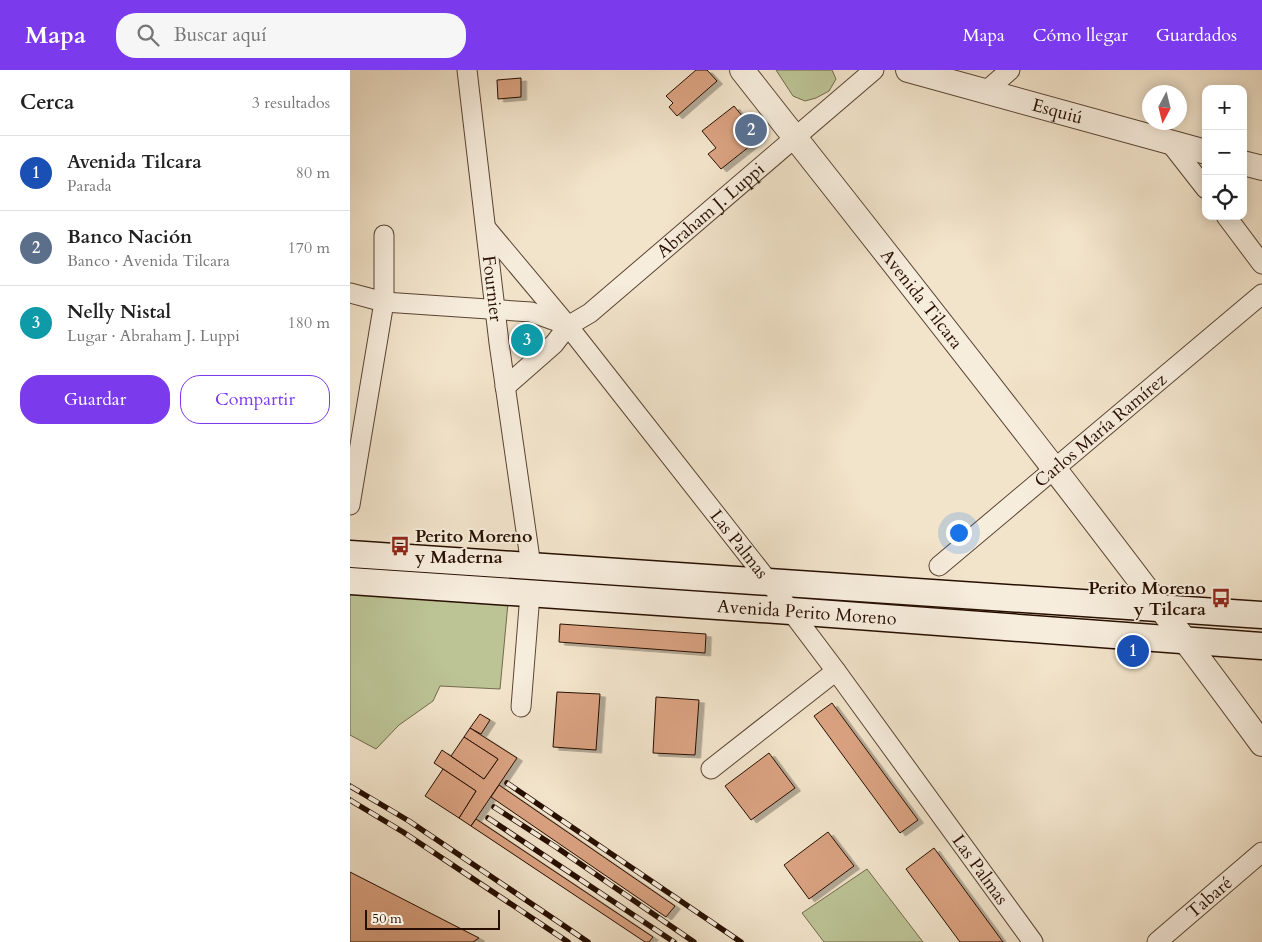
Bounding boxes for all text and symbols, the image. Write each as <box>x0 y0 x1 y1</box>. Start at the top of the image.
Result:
search box <box>116 13 466 58</box>
text: Mapa <box>25 19 86 52</box>
icon: search <box>134 21 162 49</box>
text: Buscar aquí <box>174 22 267 48</box>
text: Mapa <box>963 23 1005 48</box>
text: Cómo llegar <box>1033 23 1128 48</box>
text: Guardados <box>1156 23 1237 48</box>
north arrow <box>1142 85 1187 130</box>
map controls <box>1202 85 1247 220</box>
button: + <box>1202 85 1247 130</box>
text: Cerca <box>20 88 74 117</box>
text: 3 resultados <box>252 92 330 114</box>
street label: Esquiú <box>1029 93 1086 131</box>
pin: 2 <box>735 111 767 149</box>
button: − <box>1202 130 1247 175</box>
text: Avenida Tilcara <box>67 149 202 175</box>
street label: Abraham J. Luppi <box>651 157 770 264</box>
text: 1 <box>32 162 40 184</box>
text: 80 m <box>296 162 330 184</box>
text: Parada <box>67 175 112 197</box>
button: locate <box>1202 175 1247 220</box>
text: Banco Nación <box>67 224 192 250</box>
text: 2 <box>32 237 40 259</box>
text: 170 m <box>288 237 330 259</box>
street label: Avenida Tilcara <box>874 244 969 355</box>
text: Banco · Avenida Tilcara <box>67 250 230 272</box>
street label: Fournier <box>476 254 508 323</box>
text: Nelly Nistal <box>67 299 171 325</box>
text: 3 <box>32 312 40 334</box>
text: 180 m <box>288 312 330 334</box>
pin: 3 <box>511 321 543 359</box>
text: Lugar · Abraham J. Luppi <box>67 325 240 347</box>
street label: Carlos María Ramírez <box>1029 368 1172 493</box>
button: Guardar <box>20 375 170 424</box>
button: Compartir <box>180 375 330 424</box>
street label: Las Palmas <box>704 505 774 584</box>
your location <box>946 520 972 546</box>
place label: Perito Moreno y Maderna <box>414 524 533 570</box>
bus stop icon: Perito Moreno y Maderna <box>389 535 411 557</box>
place label: Perito Moreno y Tilcara <box>1088 576 1206 622</box>
bus stop icon: Perito Moreno y Tilcara <box>1210 587 1232 609</box>
street label: Avenida Perito Moreno <box>716 594 898 632</box>
pin: 1 <box>1117 632 1149 670</box>
street label: Las Palmas <box>946 829 1014 910</box>
street label: Tabaré <box>1181 871 1238 924</box>
scale bar <box>365 907 500 930</box>
text: 50 m <box>372 909 402 928</box>

